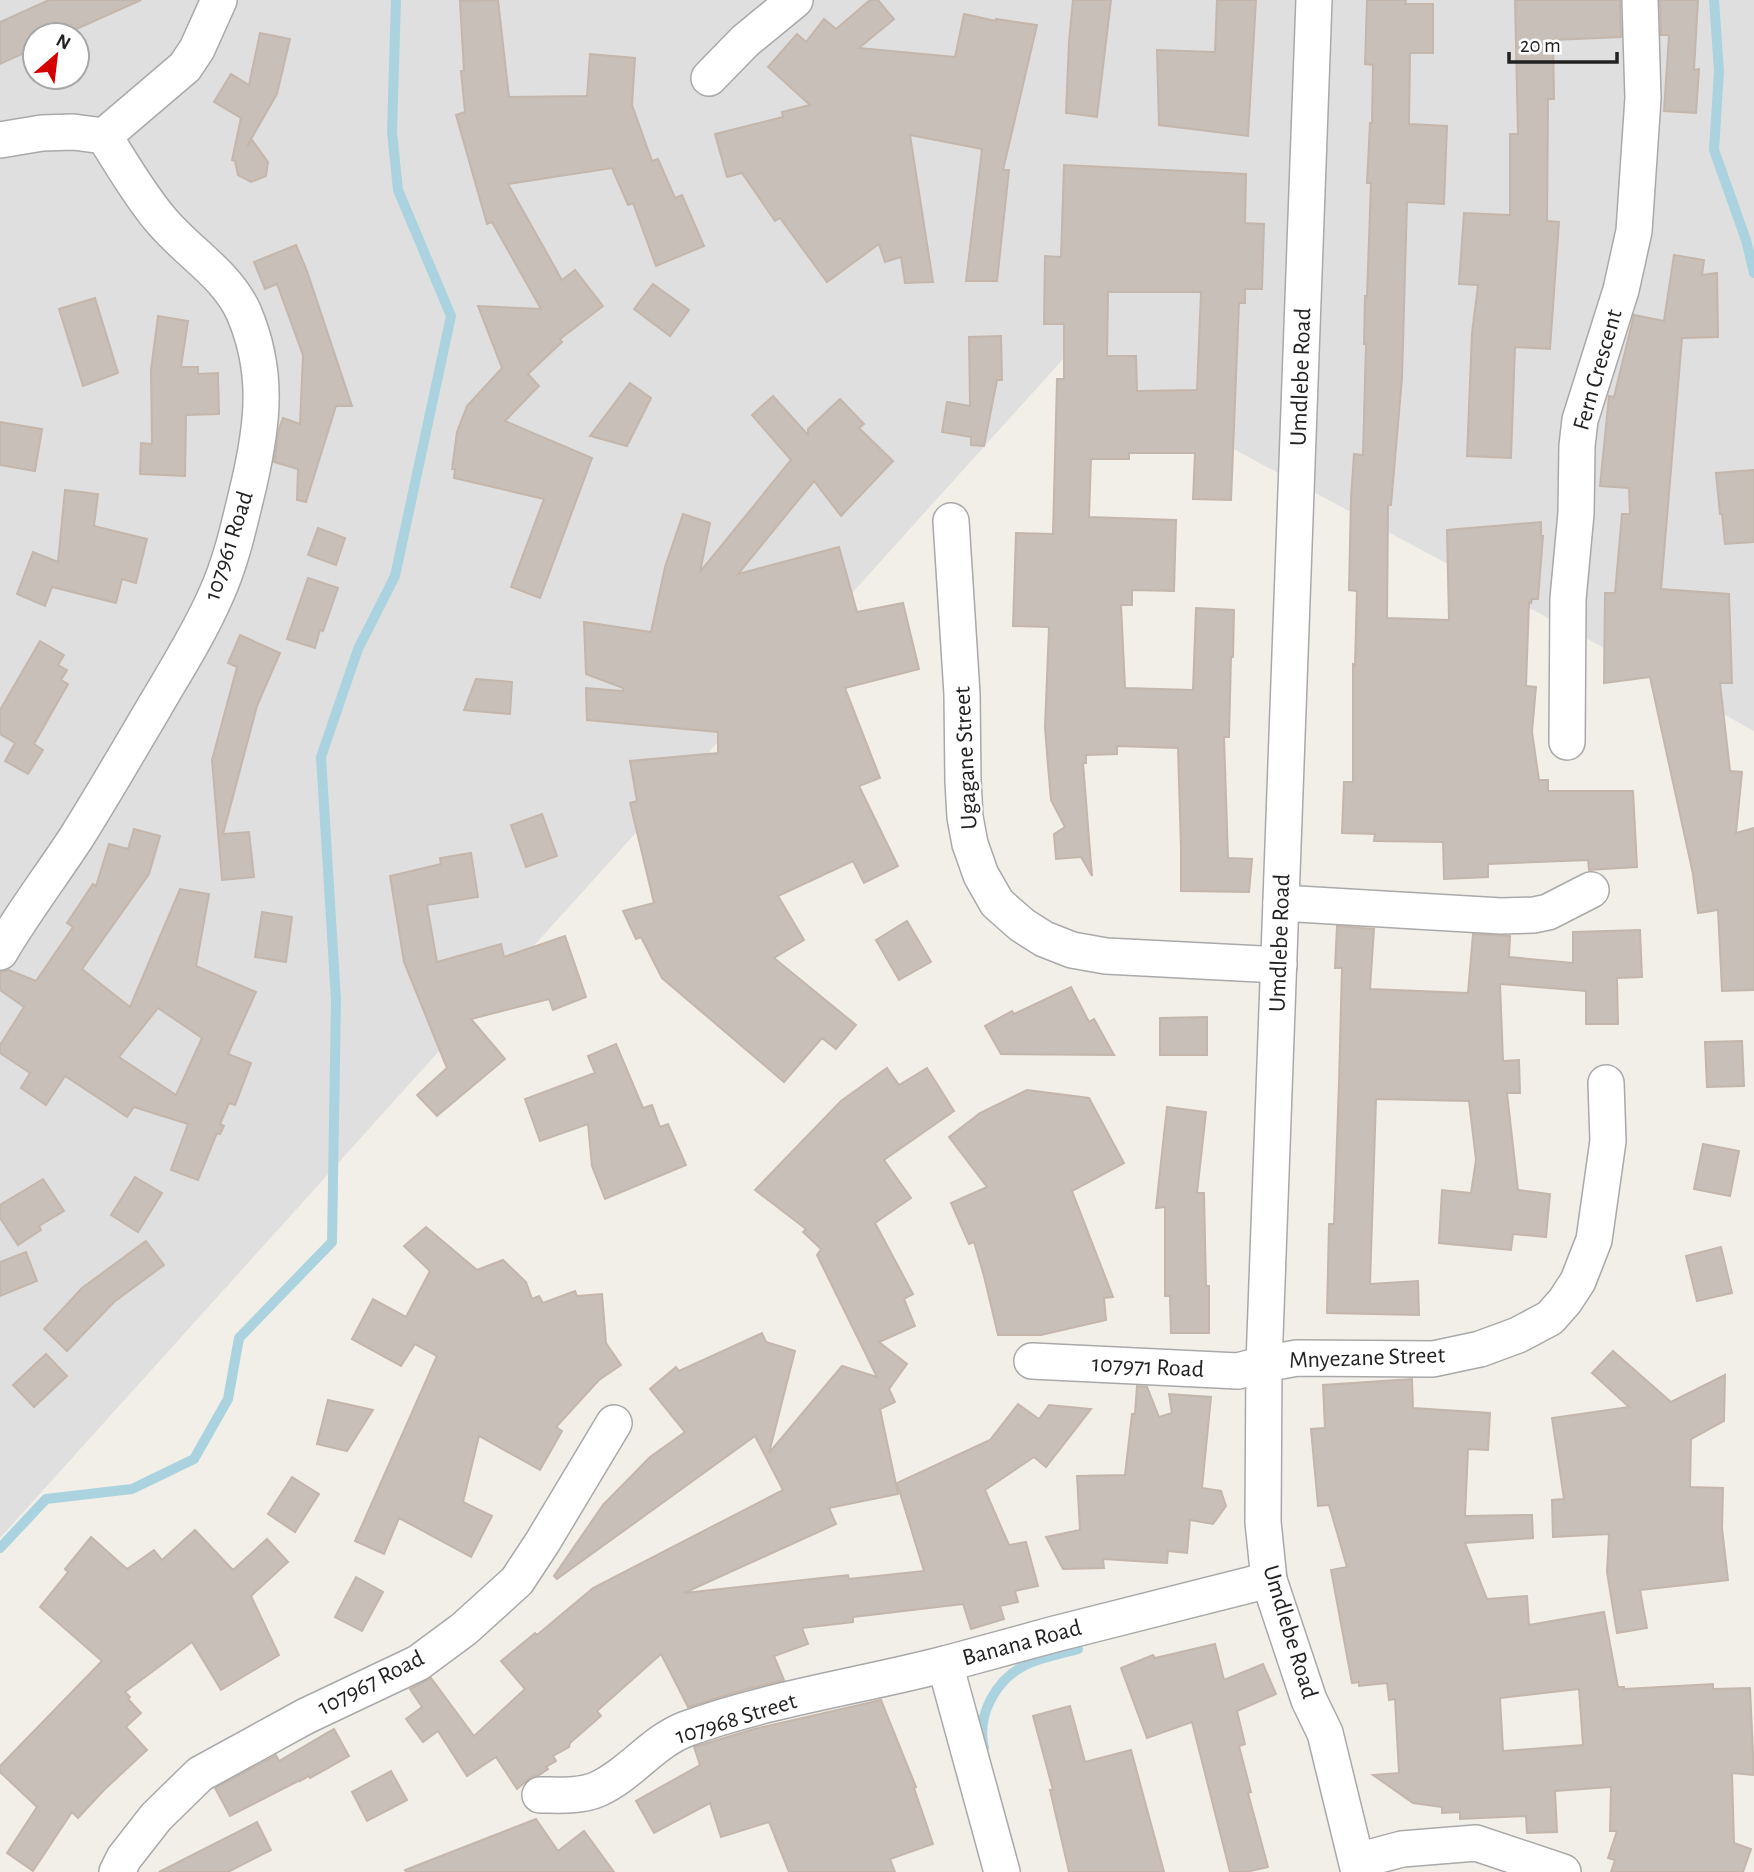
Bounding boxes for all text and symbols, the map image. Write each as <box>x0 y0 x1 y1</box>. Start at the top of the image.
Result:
north arrow <box>21 21 91 91</box>
scale bar <box>1509 21 1618 65</box>
text: N <box>53 31 74 54</box>
text: 20 m <box>1520 35 1561 56</box>
street label: Fern Crescent <box>1569 306 1627 433</box>
street label: Umdlebe Road <box>1287 307 1315 447</box>
street label: 107961 Road <box>200 488 258 604</box>
street label: Ugagane Street <box>950 685 982 830</box>
street label: Umdlebe Road <box>1266 873 1294 1013</box>
street label: Mnyezane Street <box>1289 1343 1446 1373</box>
street label: 107971 Road <box>1091 1352 1205 1382</box>
street label: Umdlebe Road <box>1258 1562 1322 1702</box>
street label: Banana Road <box>960 1616 1084 1670</box>
street label: 107967 Road <box>314 1646 428 1720</box>
street label: 107968 Street <box>673 1689 800 1749</box>

